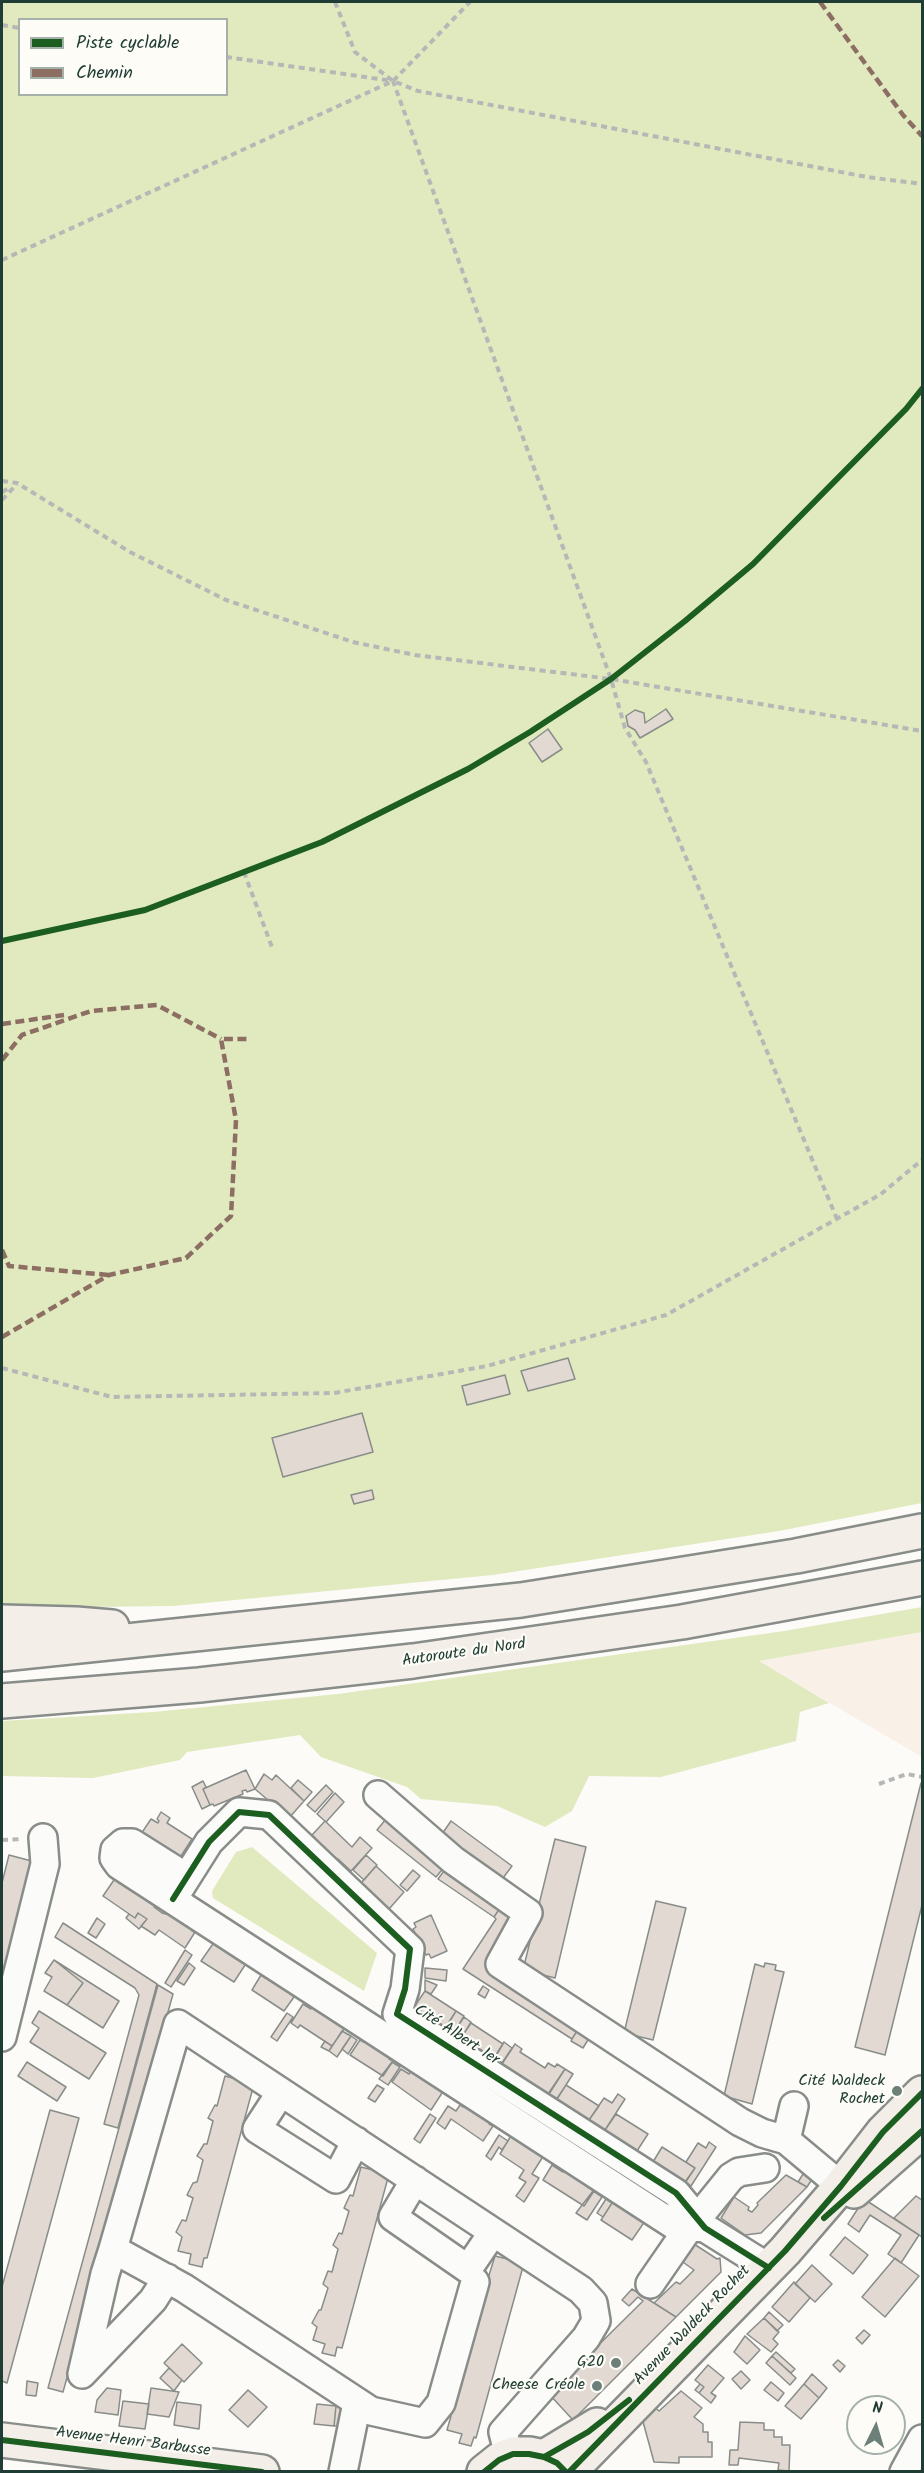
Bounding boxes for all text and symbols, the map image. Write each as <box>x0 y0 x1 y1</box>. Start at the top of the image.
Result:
legend <box>18 18 228 96</box>
text: Piste cyclable <box>76 29 179 58</box>
text: Chemin <box>76 59 133 88</box>
street label: Autoroute du Nord <box>401 1636 527 1672</box>
street label: Cité Albert 1er <box>410 2001 502 2071</box>
place label: Cité Waldeck Rochet <box>798 2072 885 2110</box>
marker: Cité Waldeck Rochet <box>890 2084 904 2098</box>
street label: Avenue Waldeck Rochet <box>631 2262 755 2390</box>
place label: G20 <box>577 2353 604 2373</box>
marker: G20 <box>609 2356 623 2370</box>
place label: Cheese Créole <box>492 2376 585 2396</box>
marker: Cheese Créole <box>590 2379 604 2393</box>
north arrow <box>846 2395 906 2455</box>
text: N <box>871 2396 884 2421</box>
street label: Avenue Henri Barbusse <box>55 2424 211 2462</box>

